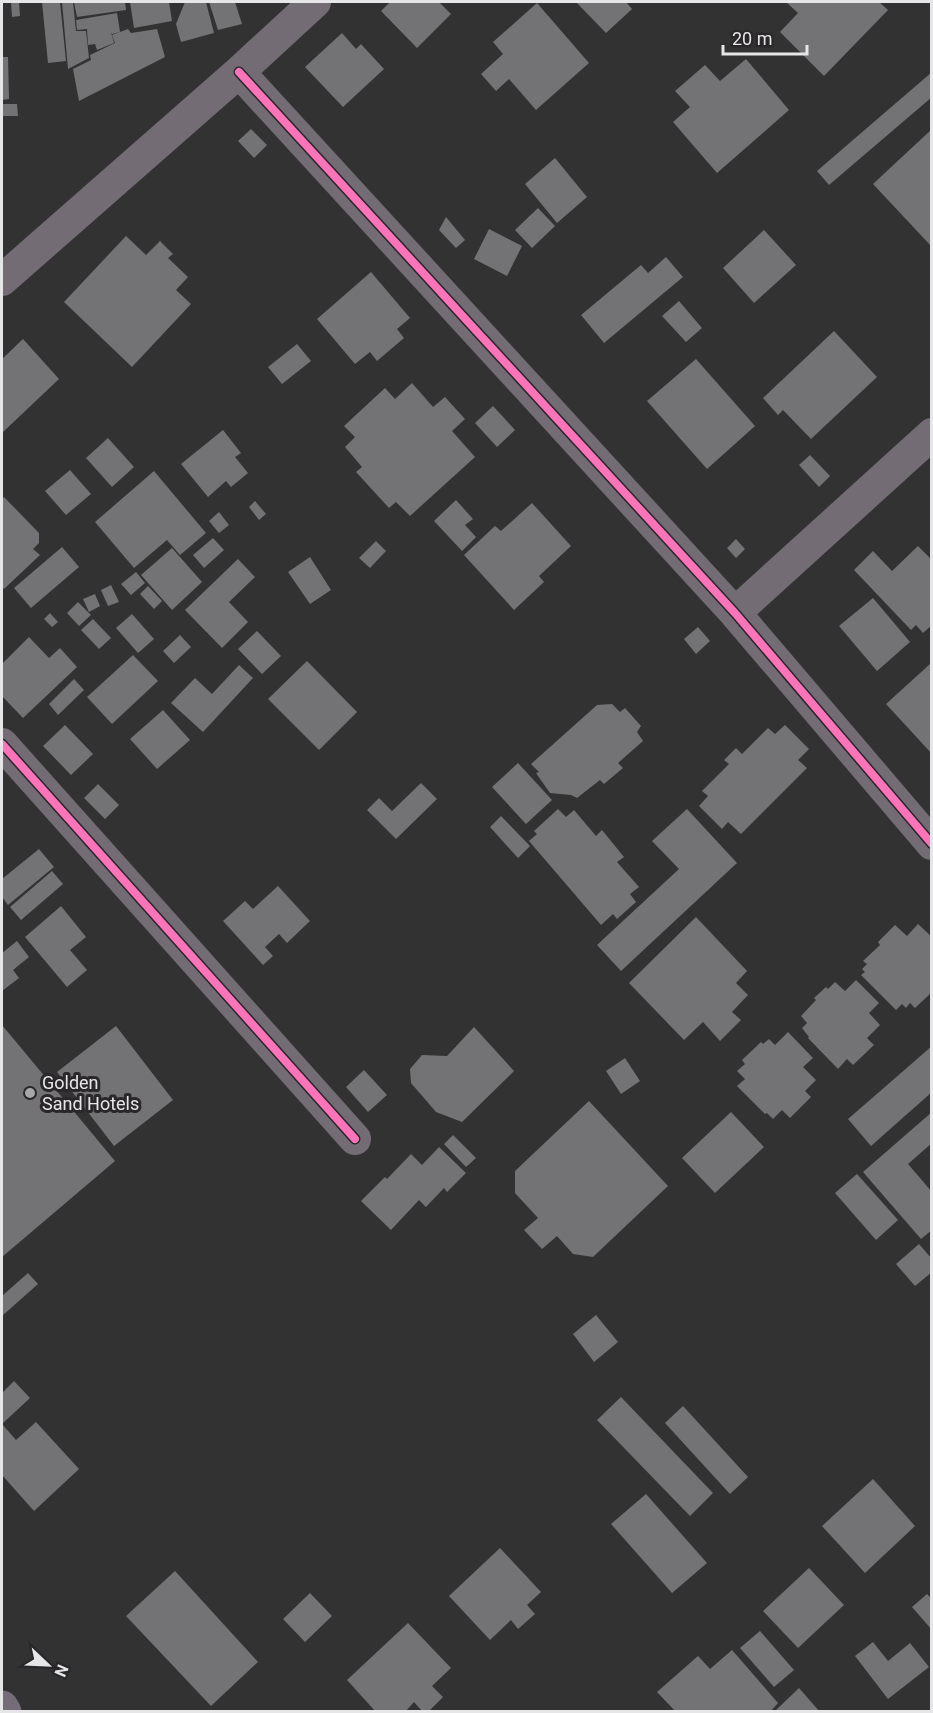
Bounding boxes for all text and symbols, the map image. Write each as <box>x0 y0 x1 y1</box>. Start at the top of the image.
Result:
scale bar <box>723 18 807 56</box>
text: 20 m <box>732 28 772 49</box>
place label: Golden Sand Hotels <box>42 1072 139 1114</box>
marker: Golden Sand Hotels <box>23 1086 37 1100</box>
north arrow <box>18 1635 78 1695</box>
text: N <box>50 1662 72 1680</box>

